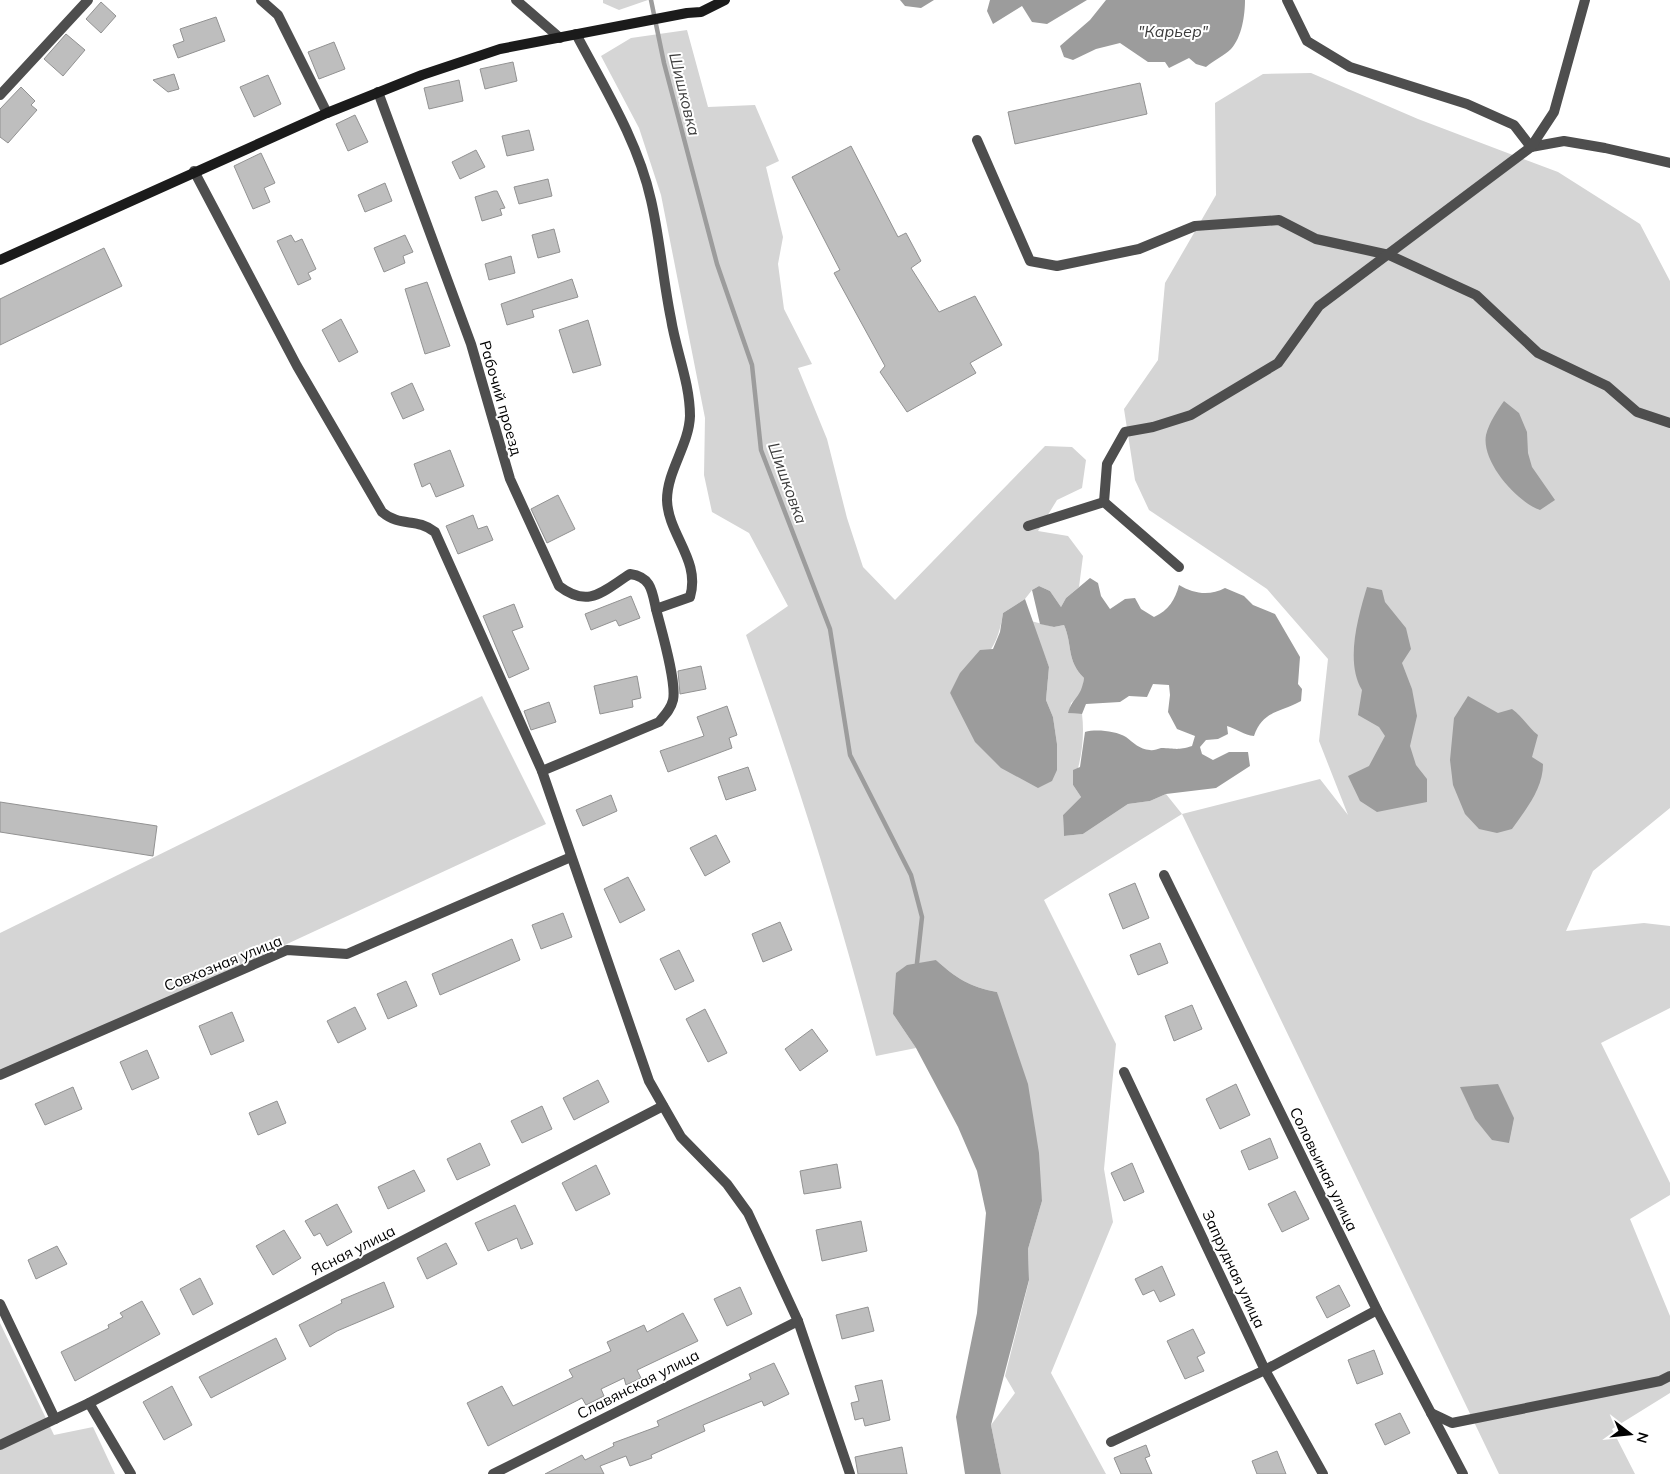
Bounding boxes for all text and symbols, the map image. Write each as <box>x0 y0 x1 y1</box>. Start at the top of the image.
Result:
water label: "Карьер" <box>1138 21 1209 41</box>
water label: Шишковка <box>665 50 705 138</box>
street label: Рабочий проезд <box>476 338 526 458</box>
water label: Шишковка <box>764 440 812 527</box>
street label: Совхозная улица <box>161 931 285 995</box>
street label: Соловьиная улица <box>1286 1104 1362 1234</box>
street label: Запрудная улица <box>1198 1207 1270 1331</box>
street label: Ясная улица <box>308 1221 398 1279</box>
street label: Славянская улица <box>574 1345 702 1423</box>
north arrow <box>1605 1409 1655 1459</box>
text: N <box>1632 1430 1653 1445</box>

